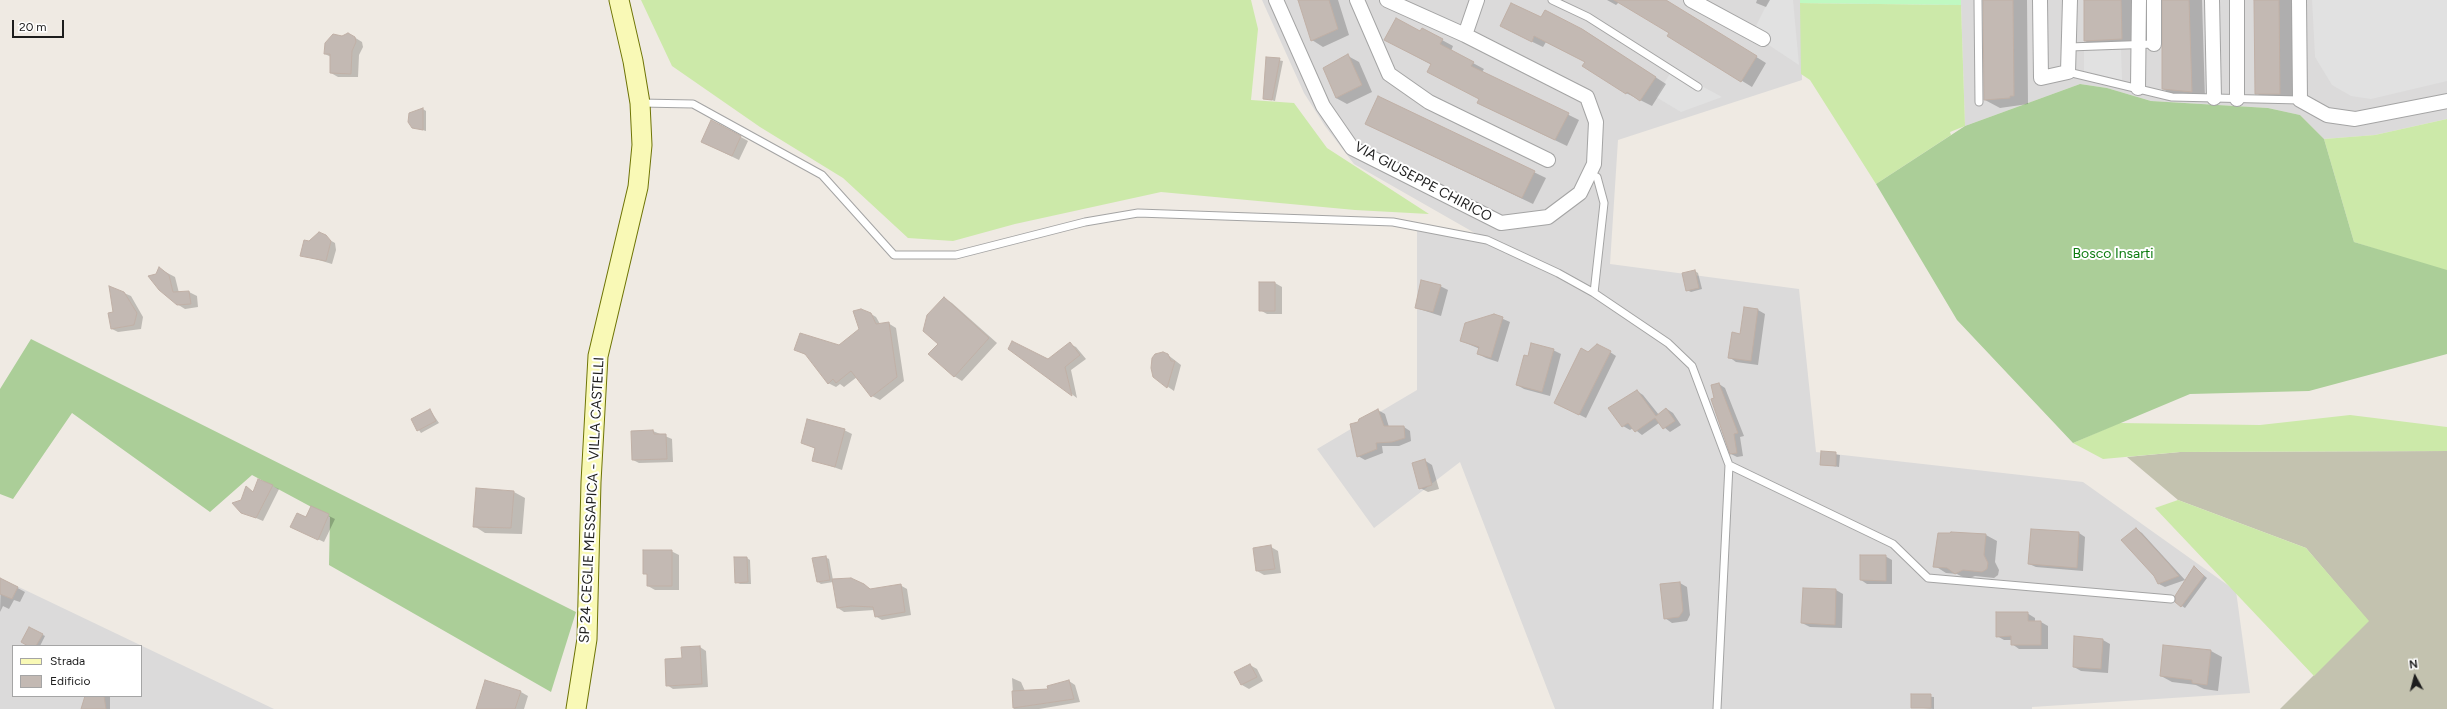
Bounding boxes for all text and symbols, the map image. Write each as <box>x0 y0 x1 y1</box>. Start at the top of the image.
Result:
scale bar <box>14 12 66 38</box>
text: 20 m <box>19 20 47 34</box>
street label: VIA GIUSEPPE CHIRICO <box>1351 139 1495 225</box>
park label: Bosco Insarti <box>2073 246 2153 262</box>
street label: SP 24 CEGLIE MESSAPICA - VILLA CASTELLI <box>576 356 608 644</box>
legend <box>12 645 142 697</box>
text: Strada <box>50 654 85 668</box>
north arrow <box>2395 657 2435 697</box>
text: N <box>2408 658 2418 672</box>
text: Edificio <box>50 674 90 688</box>

